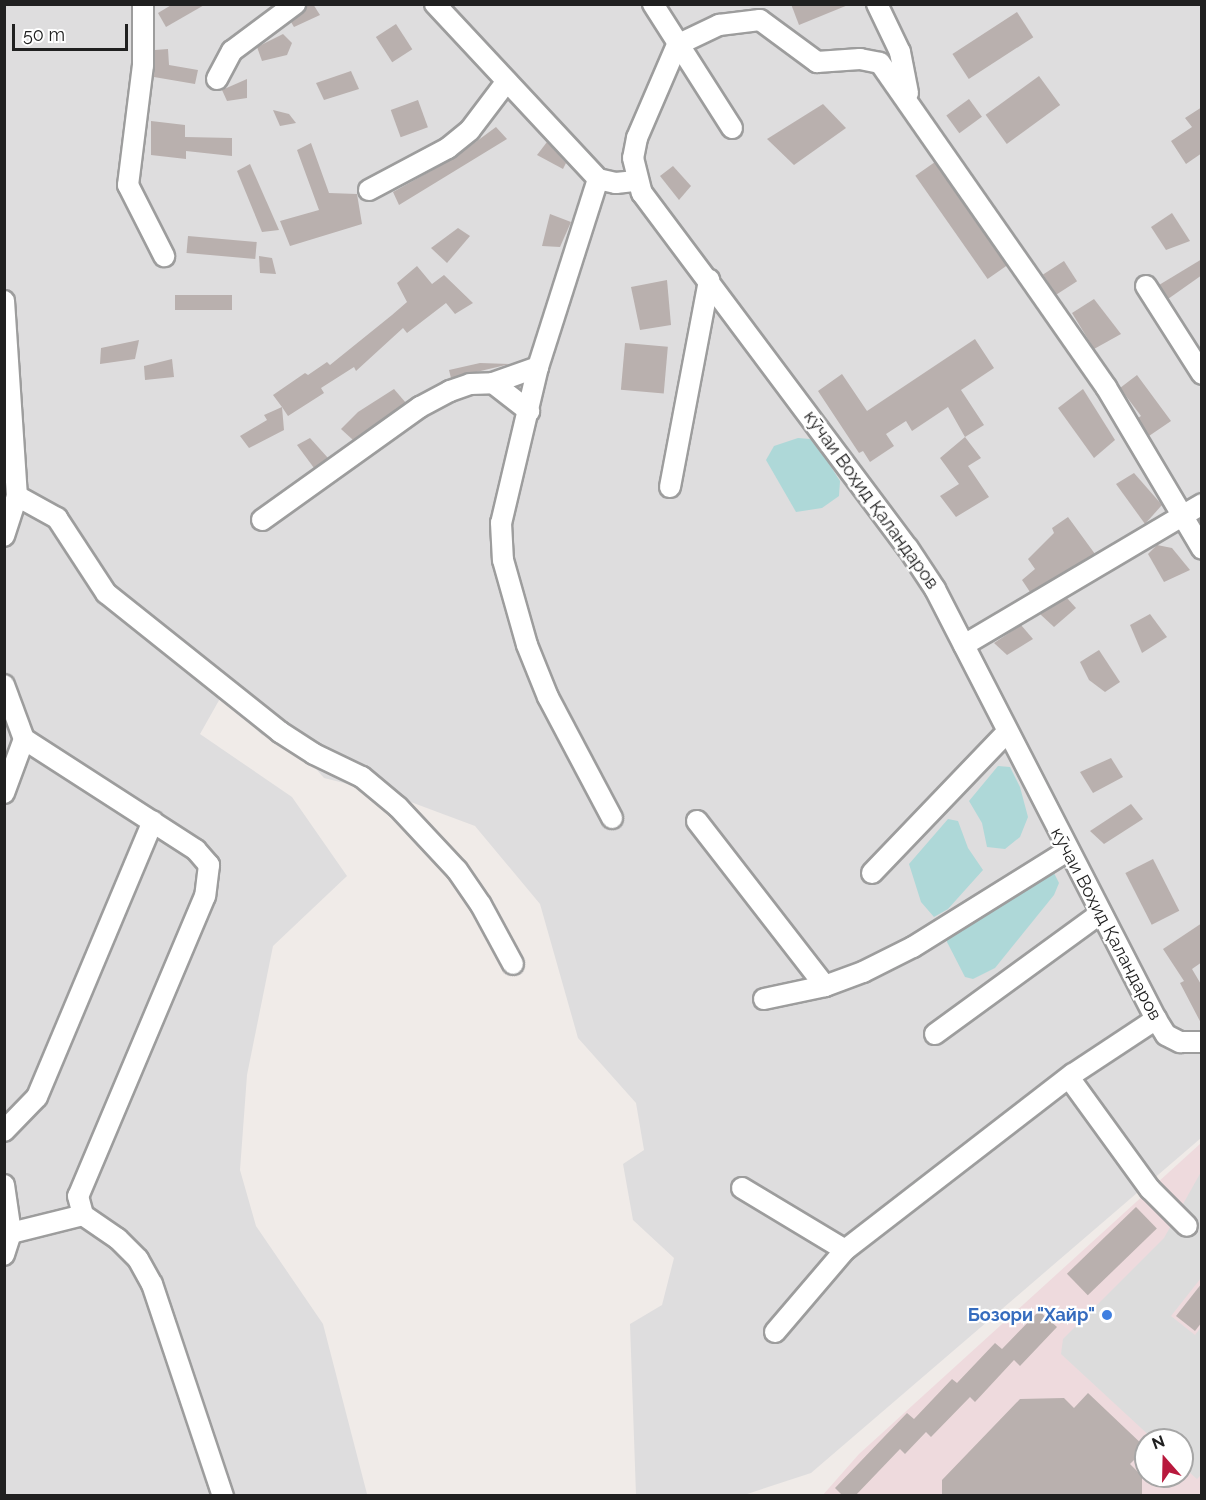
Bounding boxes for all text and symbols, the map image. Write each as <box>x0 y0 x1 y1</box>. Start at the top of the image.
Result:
scale bar <box>15 12 130 50</box>
text: 50 m <box>23 24 65 45</box>
street label: кӯчаи Воҳид Қаландаров <box>799 407 943 593</box>
street label: кӯчаи Воҳид Қаландаров <box>1046 824 1166 1024</box>
place label: Бозори "Хайр" <box>967 1304 1095 1326</box>
marker: Бозори "Хайр" <box>1100 1308 1114 1322</box>
north arrow <box>1134 1428 1194 1488</box>
text: N <box>1149 1431 1167 1454</box>

